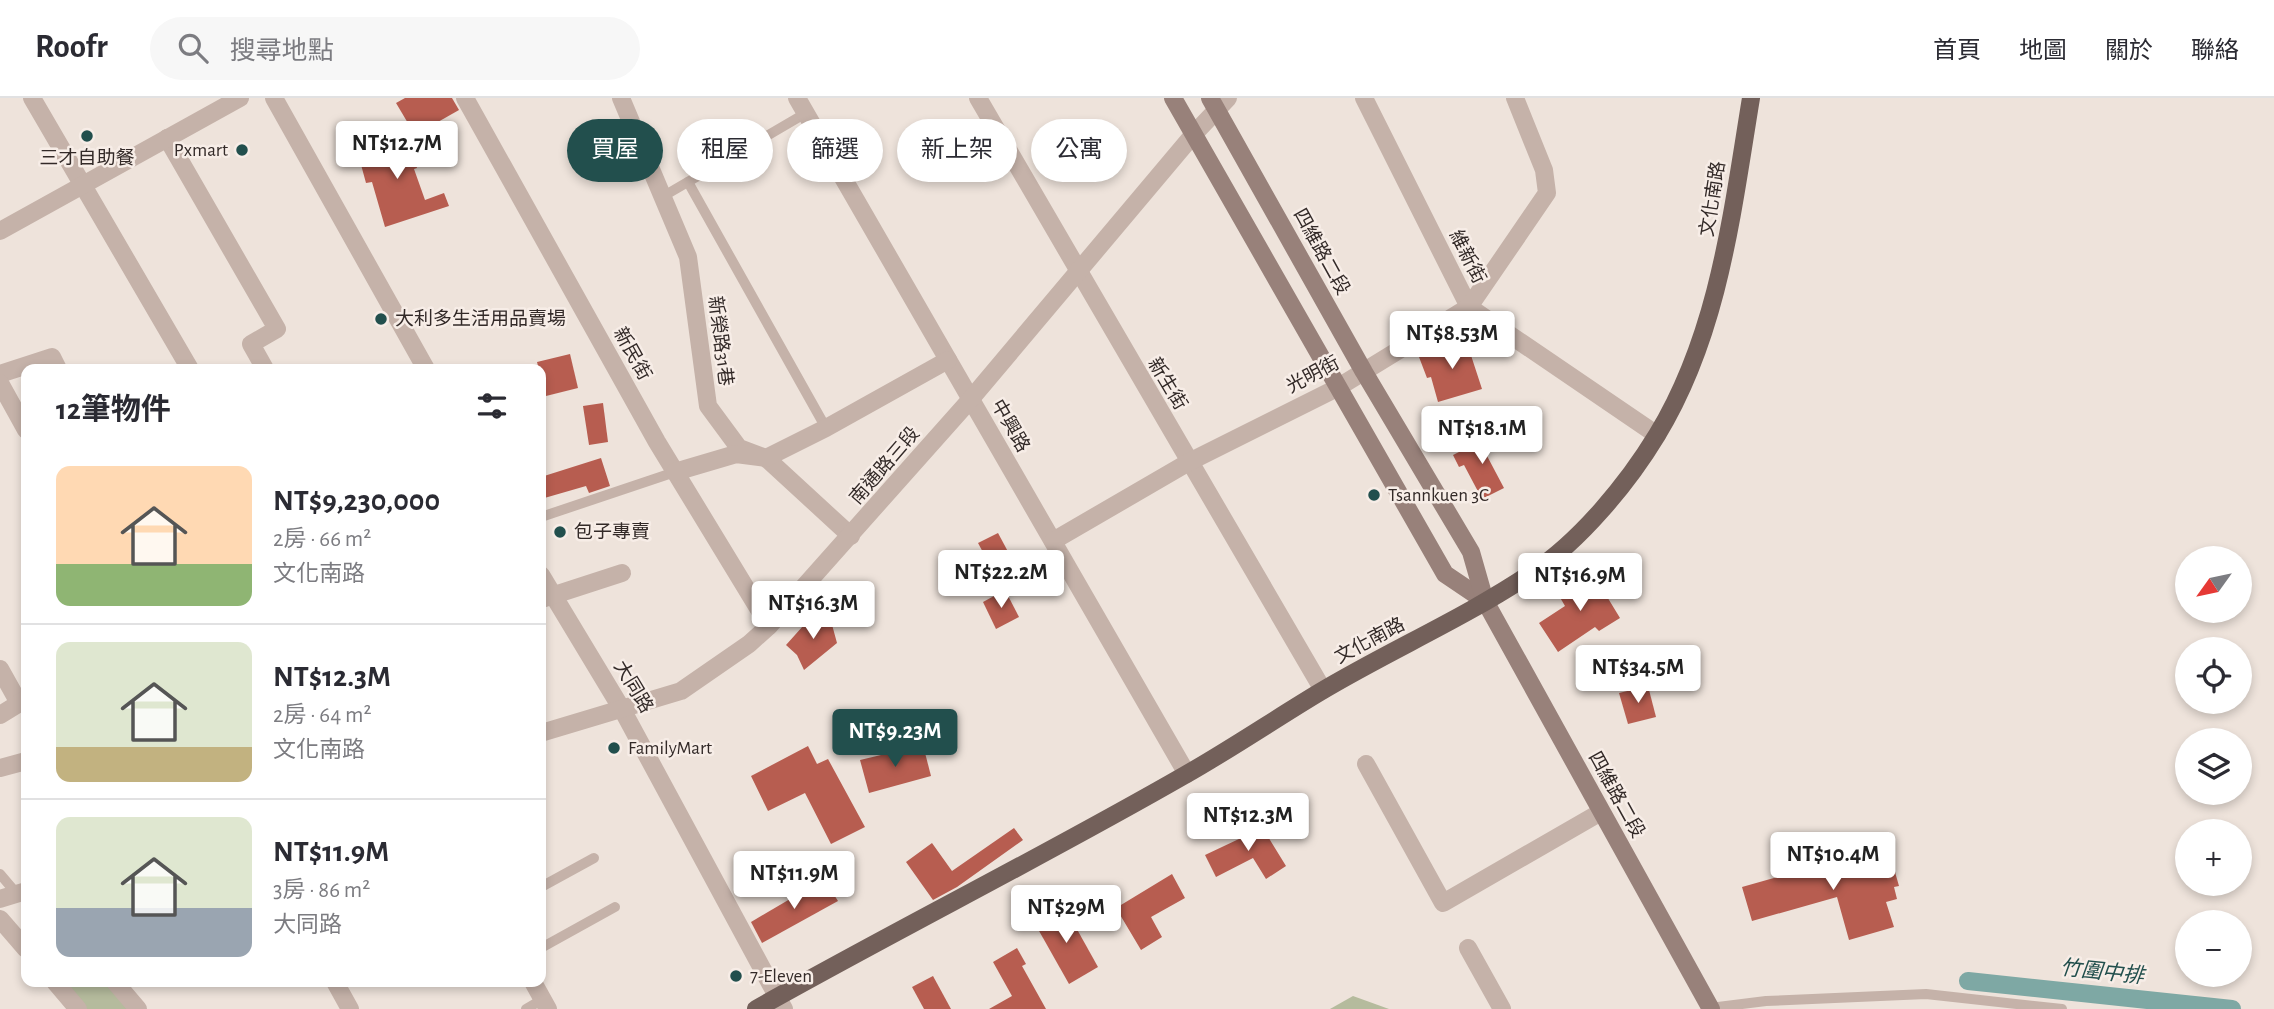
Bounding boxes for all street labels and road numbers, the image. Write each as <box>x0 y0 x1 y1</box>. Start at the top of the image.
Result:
street label: 文化南路 <box>1697 160 1728 238</box>
street label: 四維路二段 <box>1290 205 1354 298</box>
street label: 維新街 <box>1446 226 1490 287</box>
street label: 新榮路31巷 <box>705 295 737 387</box>
street label: 新民街 <box>610 323 656 384</box>
street label: 光明街 <box>1283 352 1343 397</box>
street label: 新生街 <box>1144 354 1192 413</box>
street label: 中興路 <box>988 396 1033 455</box>
street label: 南通路三段 <box>845 423 923 508</box>
street label: 文化南路 <box>1332 614 1408 667</box>
street label: 大同路 <box>610 657 657 716</box>
street label: 四維路二段 <box>1585 748 1649 841</box>

